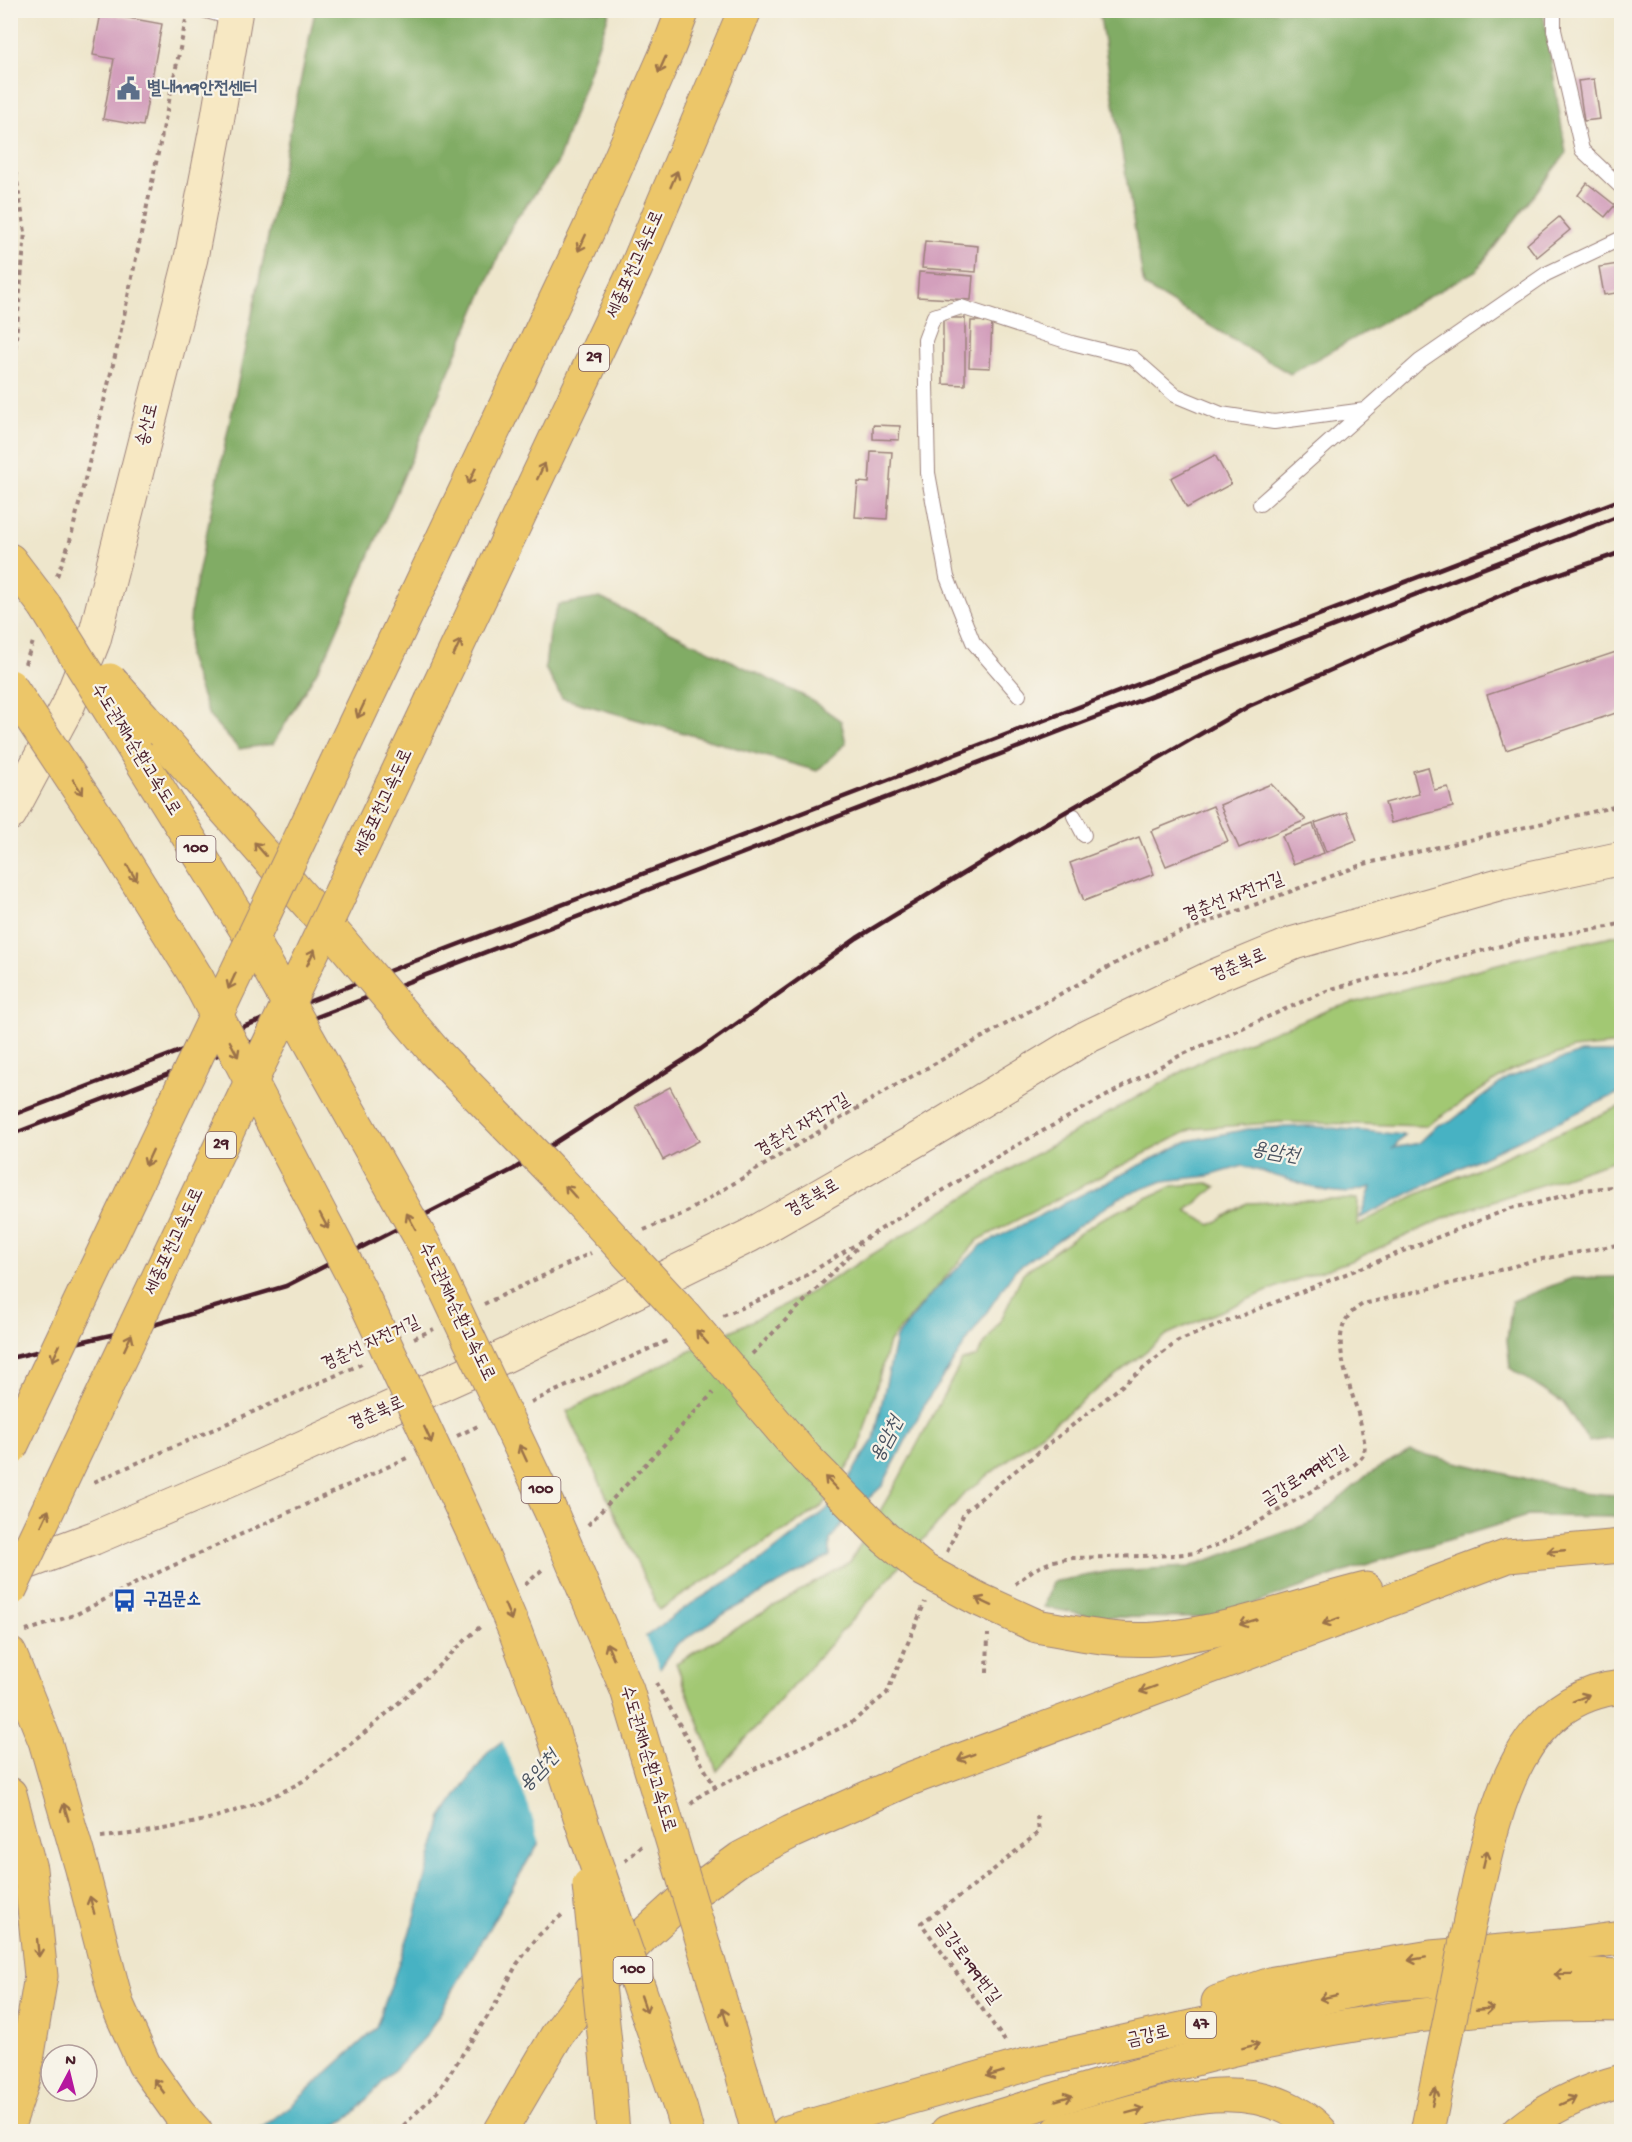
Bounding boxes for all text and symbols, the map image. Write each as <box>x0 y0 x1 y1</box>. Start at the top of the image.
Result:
one-way arrow <box>655 55 667 73</box>
public building icon: 별내119안전센터 <box>116 76 142 102</box>
place label: 별내119안전센터 <box>147 79 257 100</box>
one-way arrow <box>669 170 680 189</box>
street label: 세종포천고속도로 <box>603 208 669 322</box>
one-way arrow <box>576 233 588 251</box>
road number: 29 <box>579 345 609 371</box>
street label: 송산로 <box>133 401 163 449</box>
one-way arrow <box>535 463 547 481</box>
one-way arrow <box>466 467 478 485</box>
one-way arrow <box>452 639 464 657</box>
street label: 수도권제1순환고속도로 <box>86 680 184 820</box>
one-way arrow <box>355 701 367 719</box>
street label: 세종포천고속도로 <box>350 746 418 860</box>
one-way arrow <box>72 778 84 795</box>
road number: 100 <box>176 836 216 862</box>
one-way arrow <box>253 842 267 857</box>
one-way arrow <box>127 864 139 881</box>
street label: 경춘선 자전거길 <box>1181 869 1288 927</box>
street label: 경춘북로 <box>1208 945 1270 987</box>
one-way arrow <box>305 948 317 966</box>
one-way arrow <box>226 972 238 990</box>
one-way arrow <box>229 1039 240 1057</box>
street label: 경춘선 자전거길 <box>752 1090 854 1162</box>
road number: 29 <box>206 1132 236 1158</box>
water label: 용암천 <box>1249 1138 1303 1170</box>
one-way arrow <box>142 1148 154 1166</box>
street label: 경춘북로 <box>783 1175 843 1223</box>
street label: 세종포천고속도로 <box>141 1185 209 1299</box>
one-way arrow <box>564 1185 578 1200</box>
one-way arrow <box>319 1212 331 1230</box>
one-way arrow <box>405 1213 417 1230</box>
street label: 수도권제1순환고속도로 <box>413 1239 499 1385</box>
street label: 경춘선 자전거길 <box>319 1312 424 1376</box>
one-way arrow <box>696 1329 709 1345</box>
one-way arrow <box>123 1333 135 1351</box>
one-way arrow <box>50 1343 61 1361</box>
street label: 경춘북로 <box>346 1393 408 1435</box>
water label: 용암천 <box>867 1412 910 1467</box>
one-way arrow <box>422 1425 434 1443</box>
street label: 금강로199번길 <box>1258 1442 1352 1512</box>
one-way arrow <box>517 1444 529 1462</box>
one-way arrow <box>824 1476 838 1491</box>
road number: 100 <box>522 1477 560 1503</box>
one-way arrow <box>39 1509 51 1527</box>
one-way arrow <box>1547 1546 1567 1557</box>
bus stop icon: 구검문소 <box>112 1587 138 1613</box>
place label: 구검문소 <box>143 1590 201 1611</box>
one-way arrow <box>975 1595 993 1607</box>
one-way arrow <box>503 1603 514 1621</box>
one-way arrow <box>1322 1616 1341 1627</box>
one-way arrow <box>1238 1617 1257 1628</box>
one-way arrow <box>604 1642 615 1660</box>
street label: 수도권제1순환고속도로 <box>615 1683 679 1835</box>
one-way arrow <box>1139 1684 1158 1695</box>
one-way arrow <box>1571 1692 1590 1703</box>
water label: 용암천 <box>515 1745 566 1797</box>
one-way arrow <box>957 1752 975 1763</box>
one-way arrow <box>60 1803 71 1822</box>
one-way arrow <box>1479 1850 1491 1869</box>
one-way arrow <box>85 1896 97 1915</box>
street label: 금강로199번길 <box>930 1917 1005 2009</box>
one-way arrow <box>33 1937 44 1957</box>
one-way arrow <box>1408 1954 1427 1965</box>
road number: 100 <box>614 1957 652 1983</box>
one-way arrow <box>1554 1969 1574 1980</box>
one-way arrow <box>1318 1991 1337 2003</box>
one-way arrow <box>640 1994 651 2013</box>
one-way arrow <box>1475 2003 1495 2014</box>
one-way arrow <box>719 2008 730 2027</box>
road number: 47 <box>1186 2012 1216 2038</box>
street label: 금강로 <box>1124 2022 1172 2052</box>
one-way arrow <box>1242 2039 1261 2051</box>
north arrow <box>39 2043 99 2103</box>
text: N <box>64 2052 77 2072</box>
one-way arrow <box>986 2069 1005 2080</box>
one-way arrow <box>153 2078 166 2094</box>
one-way arrow <box>1429 2088 1440 2108</box>
one-way arrow <box>1054 2091 1073 2103</box>
one-way arrow <box>1558 2095 1576 2107</box>
one-way arrow <box>1125 2105 1144 2116</box>

